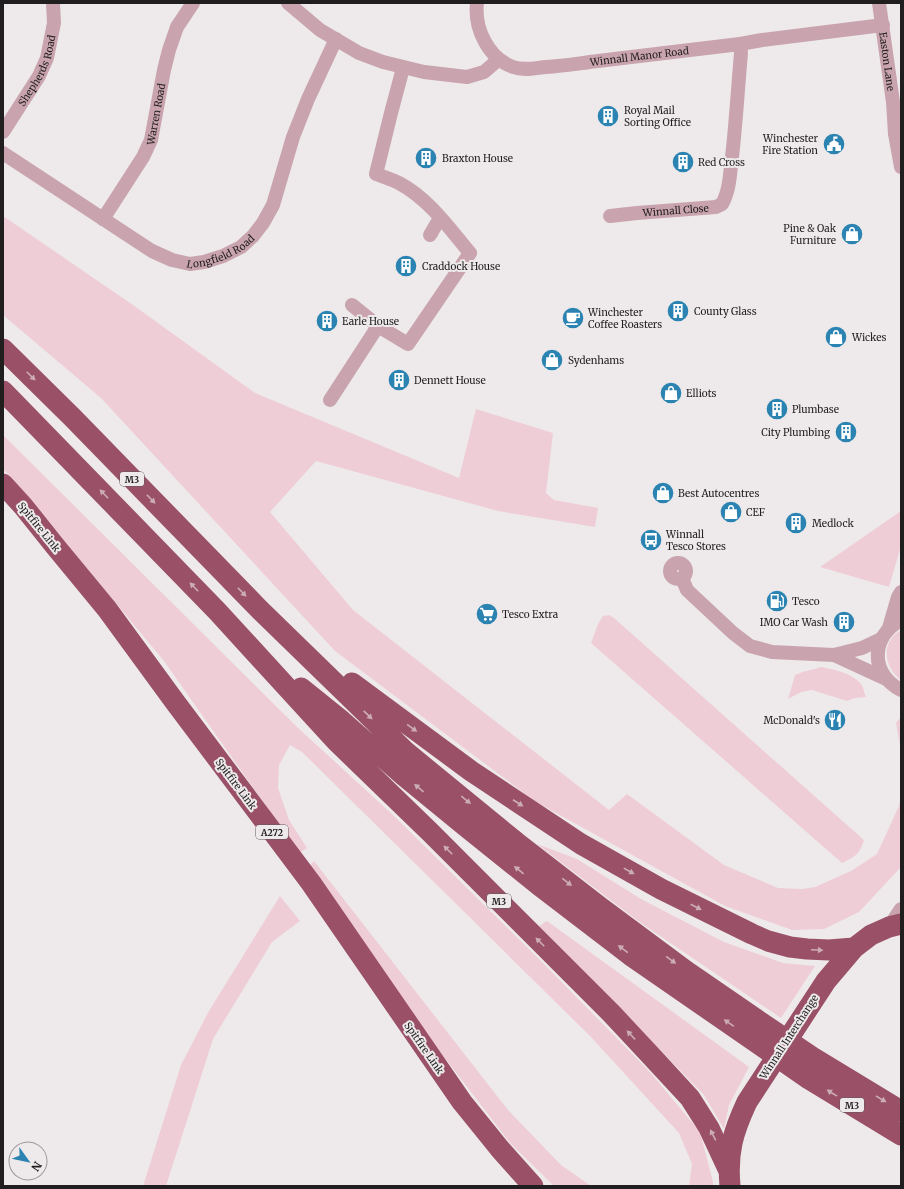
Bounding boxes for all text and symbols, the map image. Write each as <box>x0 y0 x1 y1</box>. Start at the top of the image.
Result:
street label: Easton Lane <box>877 31 898 92</box>
street label: Shepherds Road <box>15 34 58 108</box>
street label: Winnall Manor Road <box>588 44 690 69</box>
street label: Warren Road <box>144 82 168 147</box>
building icon: Royal Mail Sorting Office <box>595 103 621 129</box>
place label: Royal Mail Sorting Office <box>624 104 691 129</box>
public building icon: Winchester Fire Station <box>821 131 847 157</box>
place label: Winchester Fire Station <box>762 132 818 157</box>
building icon: Braxton House <box>413 145 439 171</box>
building icon: Red Cross <box>670 149 696 175</box>
place label: Braxton House <box>442 152 513 165</box>
place label: Red Cross <box>698 156 745 169</box>
street label: Winnall Close <box>641 201 709 219</box>
shop icon: Pine & Oak Furniture <box>839 221 865 247</box>
place label: Pine & Oak Furniture <box>783 222 837 247</box>
street label: Longfield Road <box>185 232 257 271</box>
building icon: Craddock House <box>393 253 419 279</box>
place label: Craddock House <box>422 260 500 273</box>
building icon: County Glass <box>665 298 691 324</box>
cafe icon: Winchester Coffee Roasters <box>560 305 586 331</box>
place label: County Glass <box>694 305 757 318</box>
place label: Winchester Coffee Roasters <box>587 306 662 331</box>
building icon: Earle House <box>314 308 340 334</box>
place label: Earle House <box>342 315 399 328</box>
shop icon: Wickes <box>823 324 849 350</box>
place label: Wickes <box>851 331 886 344</box>
shop icon: Sydenhams <box>539 347 565 373</box>
place label: Sydenhams <box>568 354 624 367</box>
building icon: Dennett House <box>386 367 412 393</box>
one-way arrow <box>26 371 36 381</box>
place label: Dennett House <box>414 374 486 387</box>
shop icon: Elliots <box>658 380 684 406</box>
place label: Elliots <box>686 387 717 400</box>
building icon: Plumbase <box>764 396 790 422</box>
place label: Plumbase <box>792 403 839 416</box>
building icon: City Plumbing <box>833 419 859 445</box>
place label: City Plumbing <box>761 426 830 439</box>
road number: M3 <box>120 472 144 486</box>
shop icon: Best Autocentres <box>650 480 676 506</box>
place label: Best Autocentres <box>678 487 759 500</box>
one-way arrow <box>99 489 109 499</box>
one-way arrow <box>146 494 156 504</box>
street label: Spitfire Link <box>15 499 63 555</box>
shop icon: CEF <box>718 499 744 525</box>
place label: CEF <box>746 506 765 519</box>
building icon: Medlock <box>783 510 809 536</box>
place label: Medlock <box>812 517 854 530</box>
bus stop icon: Winnall Tesco Stores <box>638 527 664 553</box>
place label: Winnall Tesco Stores <box>665 528 726 553</box>
one-way arrow <box>190 582 199 592</box>
one-way arrow <box>237 587 247 597</box>
fuel station icon: Tesco <box>764 588 790 614</box>
place label: Tesco <box>792 595 820 608</box>
supermarket icon: Tesco Extra <box>474 601 500 627</box>
place label: Tesco Extra <box>502 608 559 621</box>
building icon: IMO Car Wash <box>831 609 857 635</box>
place label: IMO Car Wash <box>760 616 828 629</box>
restaurant icon: McDonald's <box>822 707 848 733</box>
one-way arrow <box>363 710 373 720</box>
place label: McDonald's <box>764 714 820 727</box>
one-way arrow <box>407 724 417 732</box>
street label: Spitfire Link <box>213 756 260 813</box>
one-way arrow <box>413 783 424 792</box>
one-way arrow <box>460 796 471 805</box>
one-way arrow <box>513 799 524 806</box>
road number: A272 <box>256 825 288 839</box>
one-way arrow <box>443 845 453 855</box>
one-way arrow <box>514 866 525 874</box>
one-way arrow <box>623 867 635 874</box>
one-way arrow <box>562 877 573 886</box>
road number: M3 <box>487 894 511 908</box>
one-way arrow <box>690 904 702 910</box>
one-way arrow <box>535 937 545 947</box>
one-way arrow <box>617 945 628 953</box>
one-way arrow <box>811 947 824 953</box>
one-way arrow <box>666 955 677 964</box>
street label: Winnall Interchange <box>756 992 821 1083</box>
one-way arrow <box>724 1019 734 1027</box>
street label: Spitfire Link <box>401 1020 447 1077</box>
one-way arrow <box>627 1030 636 1040</box>
one-way arrow <box>827 1089 837 1097</box>
one-way arrow <box>875 1096 887 1103</box>
road number: M3 <box>840 1098 864 1112</box>
one-way arrow <box>710 1130 716 1141</box>
north arrow <box>8 1141 48 1181</box>
text: N <box>28 1159 45 1174</box>

